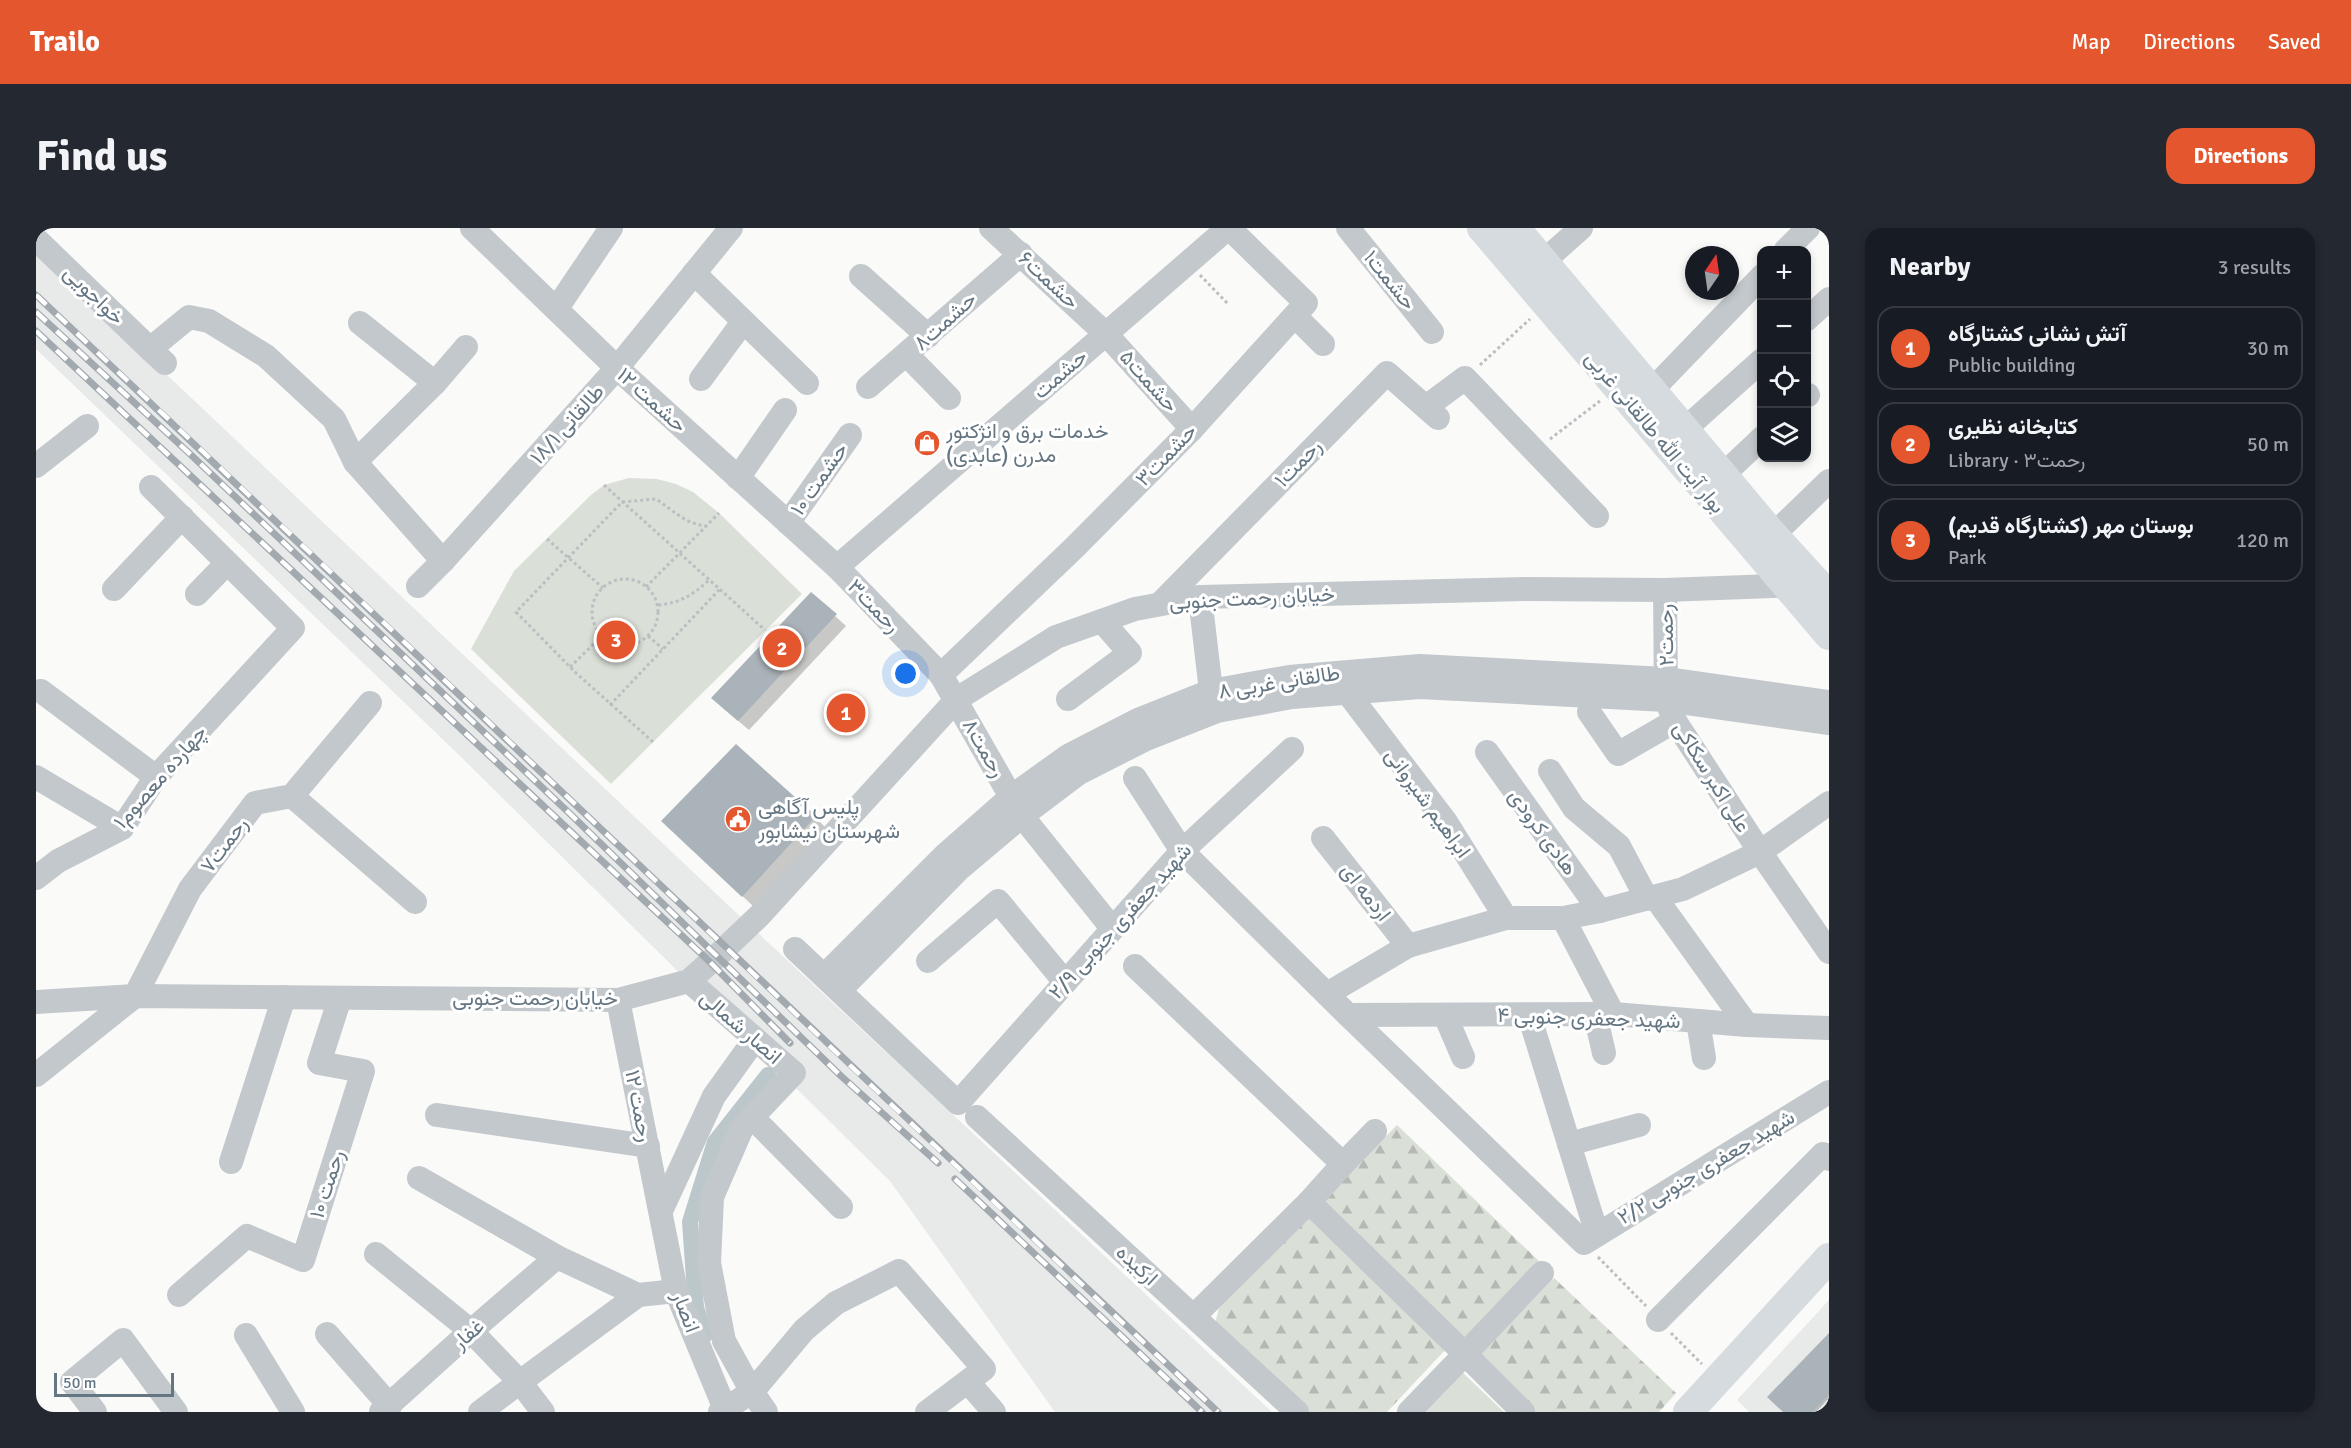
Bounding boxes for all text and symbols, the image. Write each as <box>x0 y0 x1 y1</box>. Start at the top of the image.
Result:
text: Trailo <box>30 25 100 59</box>
text: Map <box>2072 29 2110 55</box>
text: Directions <box>2143 29 2235 55</box>
text: Saved <box>2268 29 2321 55</box>
button: Directions <box>2166 128 2315 184</box>
text: Find us <box>36 131 167 182</box>
street label: حشمت۶ <box>1013 245 1085 315</box>
street label: حشمت۱ <box>1358 245 1422 315</box>
north arrow <box>1685 246 1739 300</box>
map controls <box>1757 246 1811 462</box>
button: + <box>1757 246 1811 300</box>
text: Nearby <box>1889 251 1970 283</box>
text: 3 results <box>2218 255 2291 280</box>
street label: خواجویی <box>58 260 130 330</box>
street label: حشمت۸ <box>908 286 982 356</box>
button: − <box>1757 300 1811 354</box>
text: آتش نشانی کشتارگاه <box>1948 320 2126 347</box>
text: 1 <box>1905 336 1916 361</box>
text: 30 m <box>2247 336 2289 361</box>
street label: حشمت <box>1028 343 1092 405</box>
street label: حشمت۵ <box>1114 344 1184 418</box>
street label: بوار آیت الله طالقانی غربی <box>1579 345 1731 519</box>
text: Public building <box>1948 353 2076 378</box>
button: locate <box>1757 354 1811 408</box>
street label: حشمت ۱۲ <box>612 362 692 438</box>
street label: طالقانی ۱۸/۱ <box>524 379 610 469</box>
button: layers <box>1757 408 1811 462</box>
text: کتابخانه نظیری <box>1948 413 2078 440</box>
place label: خدمات برق و انژکتور مدرن (عابدی) <box>945 418 1109 468</box>
street label: حشمت۳ <box>1130 418 1202 492</box>
shop icon: خدمات برق و انژکتور مدرن (عابدی) <box>912 428 942 458</box>
text: 2 <box>1905 432 1916 457</box>
text: 50 m <box>2247 432 2289 457</box>
street label: رحمت۱ <box>1269 433 1327 493</box>
street label: حشمت ۱۰ <box>785 438 853 520</box>
text: Library · رحمت۳ <box>1948 448 2085 473</box>
text: (بوستان مهر (کشتارگاه قدیم <box>1948 512 2194 539</box>
text: 3 <box>1905 528 1916 553</box>
text: 120 m <box>2236 528 2289 553</box>
text: Park <box>1948 545 1986 570</box>
street label: رحمت۳ <box>842 574 906 638</box>
street label: خیابان رحمت جنوبی <box>1169 581 1335 615</box>
street label: رحمت۲ <box>1652 604 1680 666</box>
pin: 3 <box>596 618 636 662</box>
pin: 2 <box>762 626 802 670</box>
your location <box>891 659 920 688</box>
street label: طالقانی غربی ۸ <box>1216 660 1342 704</box>
pin: 1 <box>826 690 866 736</box>
street label: رحمت۸ <box>957 714 1011 782</box>
street label: علی اکبر سکاکی <box>1668 717 1756 837</box>
street label: چهارده معصوم۱ <box>108 720 213 835</box>
street label: ابراهیم شیروانی <box>1379 743 1477 864</box>
street label: هادی کرودی <box>1503 784 1583 880</box>
place label: پلیس آگاهی شهرستان نیشابور <box>757 794 900 844</box>
public building icon: پلیس آگاهی شهرستان نیشابور <box>723 804 753 834</box>
street label: رحمت۷ <box>194 812 254 878</box>
street label: شهید جعفری جنوبی ۲/۹ <box>1043 837 1197 1005</box>
street label: اردمه ای <box>1335 858 1397 926</box>
street label: انصار شمالی <box>695 984 787 1070</box>
street label: خیابان رحمت جنوبی <box>452 985 618 1011</box>
street label: شهید جعفری جنوبی ۴ <box>1497 1002 1681 1034</box>
street label: رحمت ۱۲ <box>619 1068 659 1144</box>
street label: شهید جعفری جنوبی ۲/۲ <box>1613 1104 1799 1230</box>
street label: رحمت ۱۰ <box>304 1146 350 1222</box>
street label: ارکیده <box>1111 1239 1163 1291</box>
street label: انصار <box>666 1287 706 1336</box>
street label: غفار <box>446 1313 489 1356</box>
scale bar <box>54 1370 174 1398</box>
text: 50 m <box>63 1373 97 1393</box>

